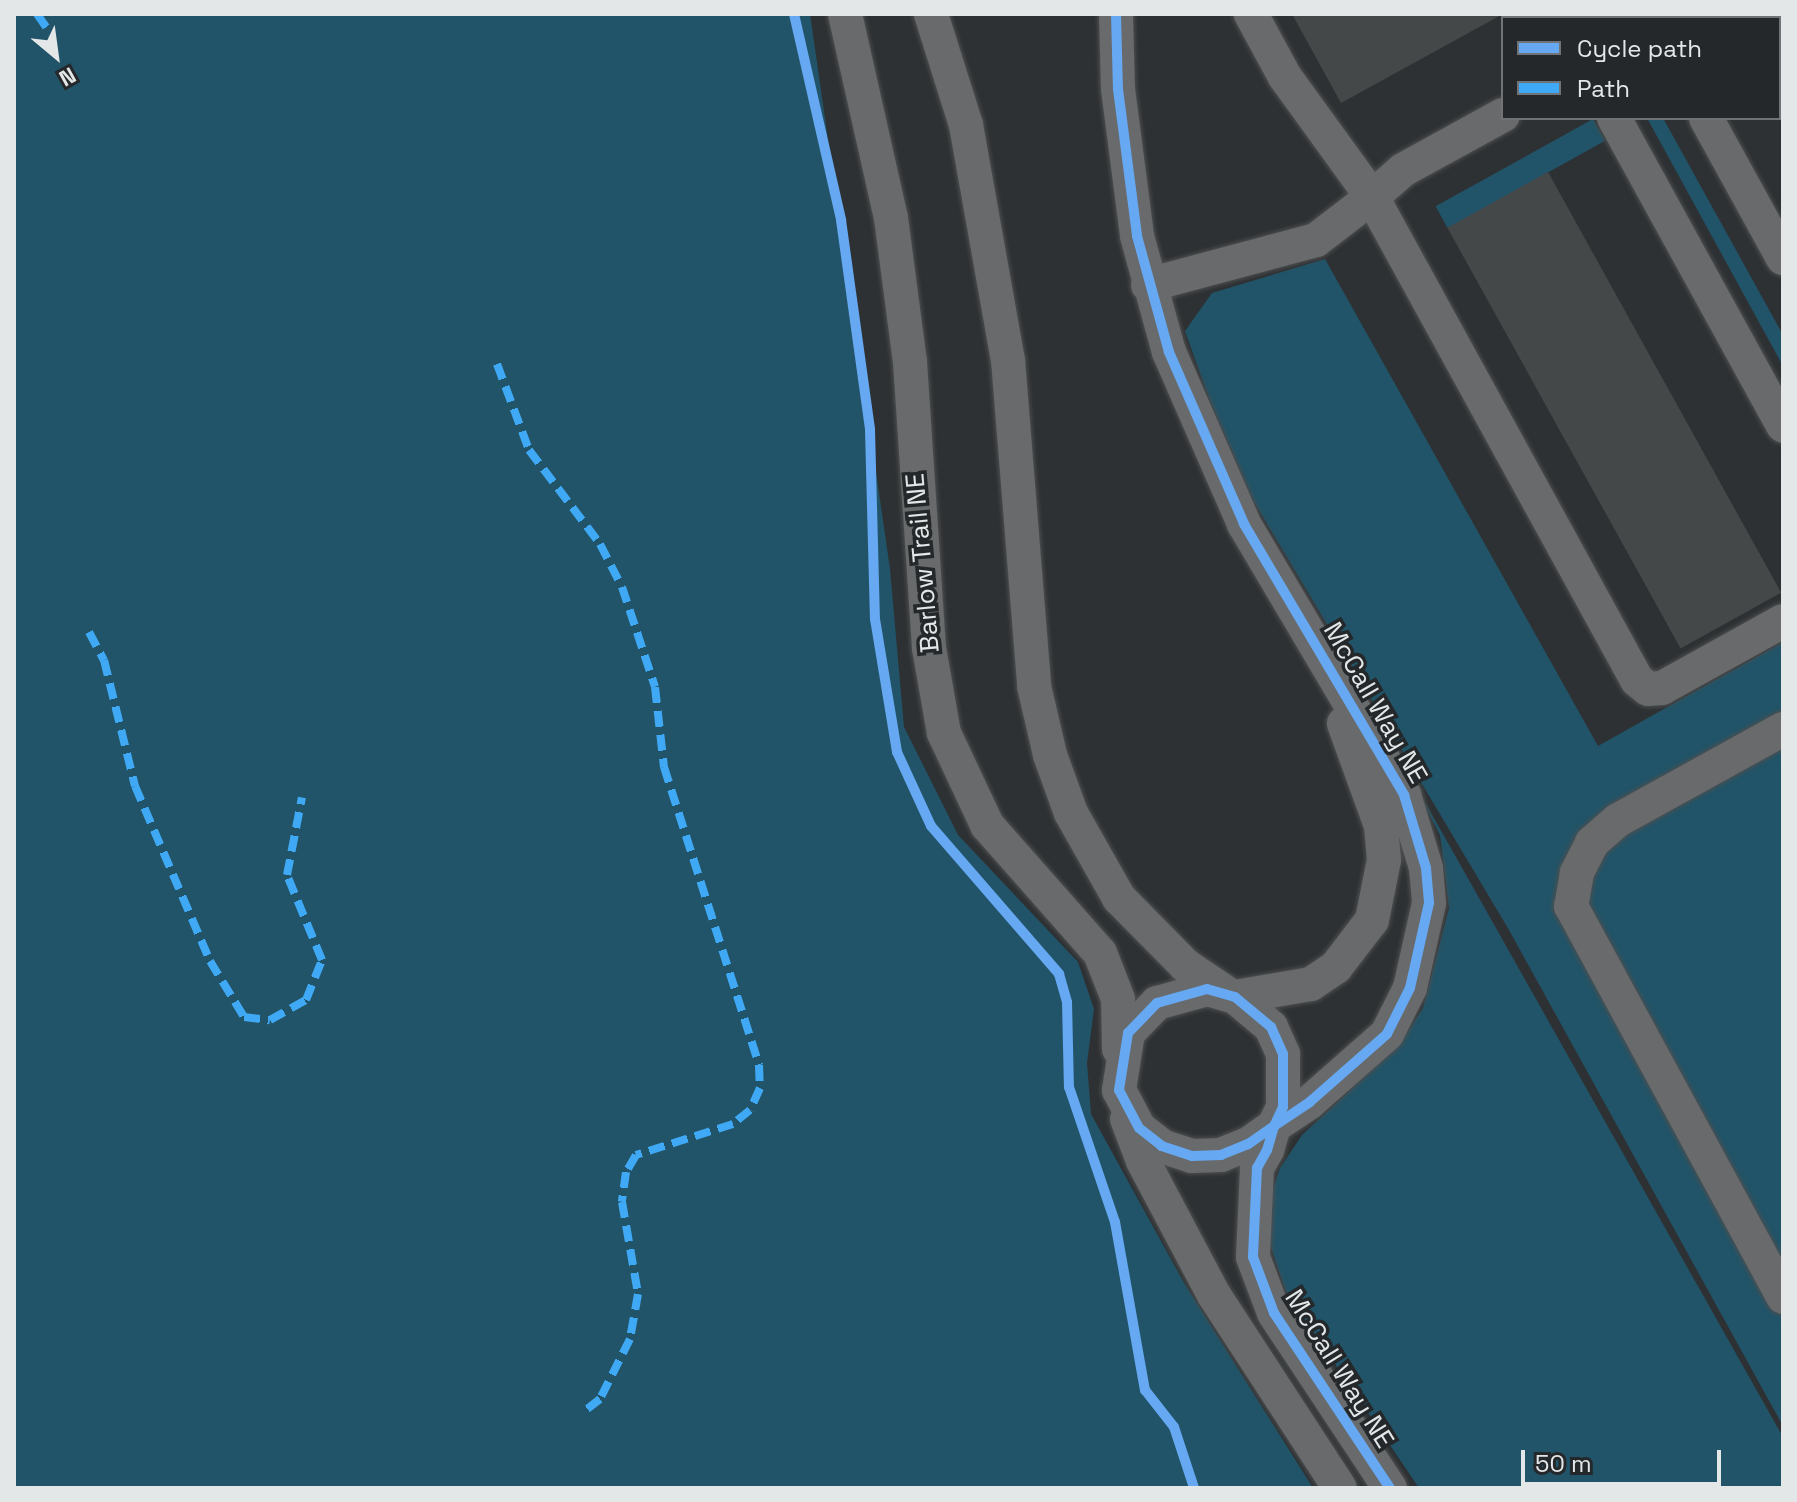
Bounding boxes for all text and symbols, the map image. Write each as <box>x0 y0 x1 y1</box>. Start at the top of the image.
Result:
north arrow <box>16 16 96 96</box>
legend <box>1501 16 1781 120</box>
text: Cycle path <box>1577 33 1702 64</box>
text: N <box>54 61 81 93</box>
text: Path <box>1577 73 1630 104</box>
street label: Barlow Trail NE <box>900 472 946 654</box>
street label: McCall Way NE <box>1316 617 1434 789</box>
street label: McCall Way NE <box>1278 1284 1400 1454</box>
scale bar <box>1525 1434 1725 1484</box>
text: 50 m <box>1535 1448 1592 1479</box>

